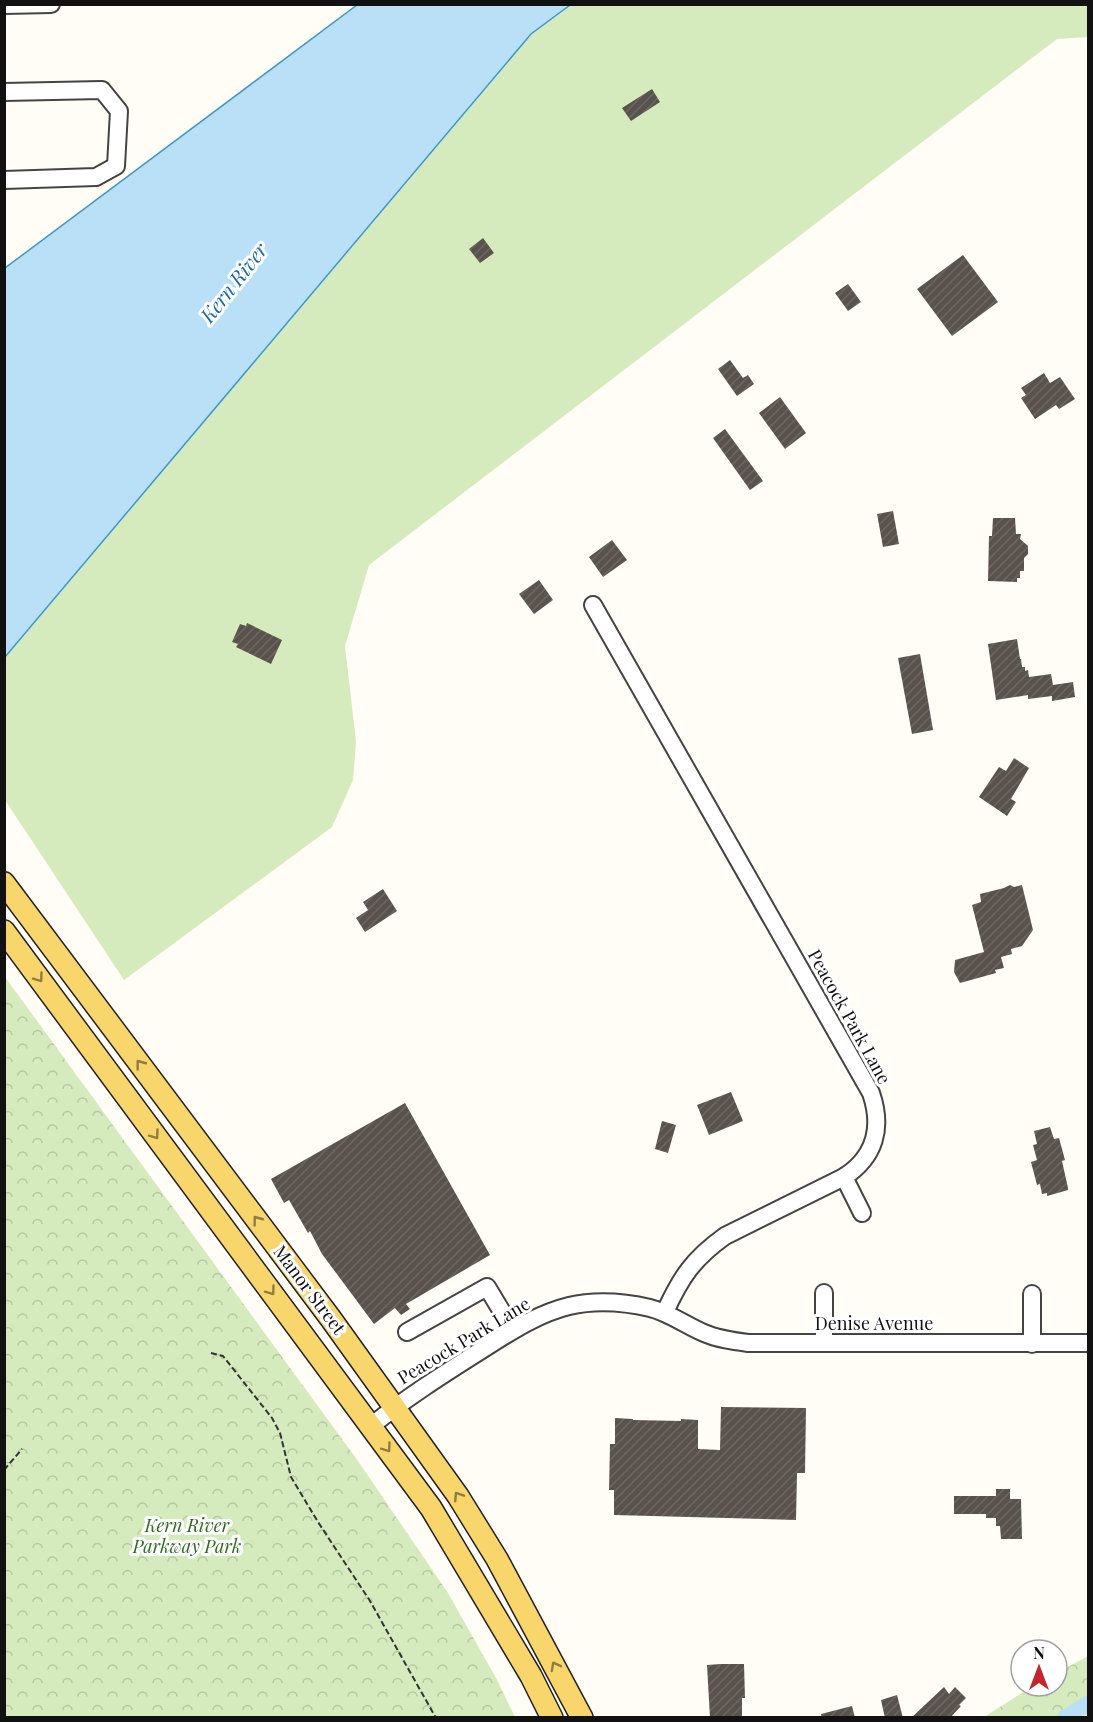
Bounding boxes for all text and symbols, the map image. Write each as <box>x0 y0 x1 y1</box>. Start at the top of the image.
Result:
water label: Kern River <box>193 236 273 328</box>
street label: Peacock Park Lane <box>803 945 897 1088</box>
one-way arrow <box>32 971 43 982</box>
one-way arrow <box>136 1059 147 1070</box>
one-way arrow <box>148 1128 159 1139</box>
one-way arrow <box>253 1216 264 1227</box>
street label: Manor Street <box>268 1240 352 1339</box>
one-way arrow <box>264 1285 275 1296</box>
street label: Peacock Park Lane <box>393 1291 534 1389</box>
street label: Denise Avenue <box>815 1311 933 1335</box>
one-way arrow <box>380 1442 391 1453</box>
one-way arrow <box>454 1492 465 1503</box>
park label: Kern River Parkway Park <box>132 1513 241 1558</box>
north arrow <box>1009 1638 1069 1698</box>
text: N <box>1033 1642 1045 1663</box>
one-way arrow <box>551 1661 562 1672</box>

